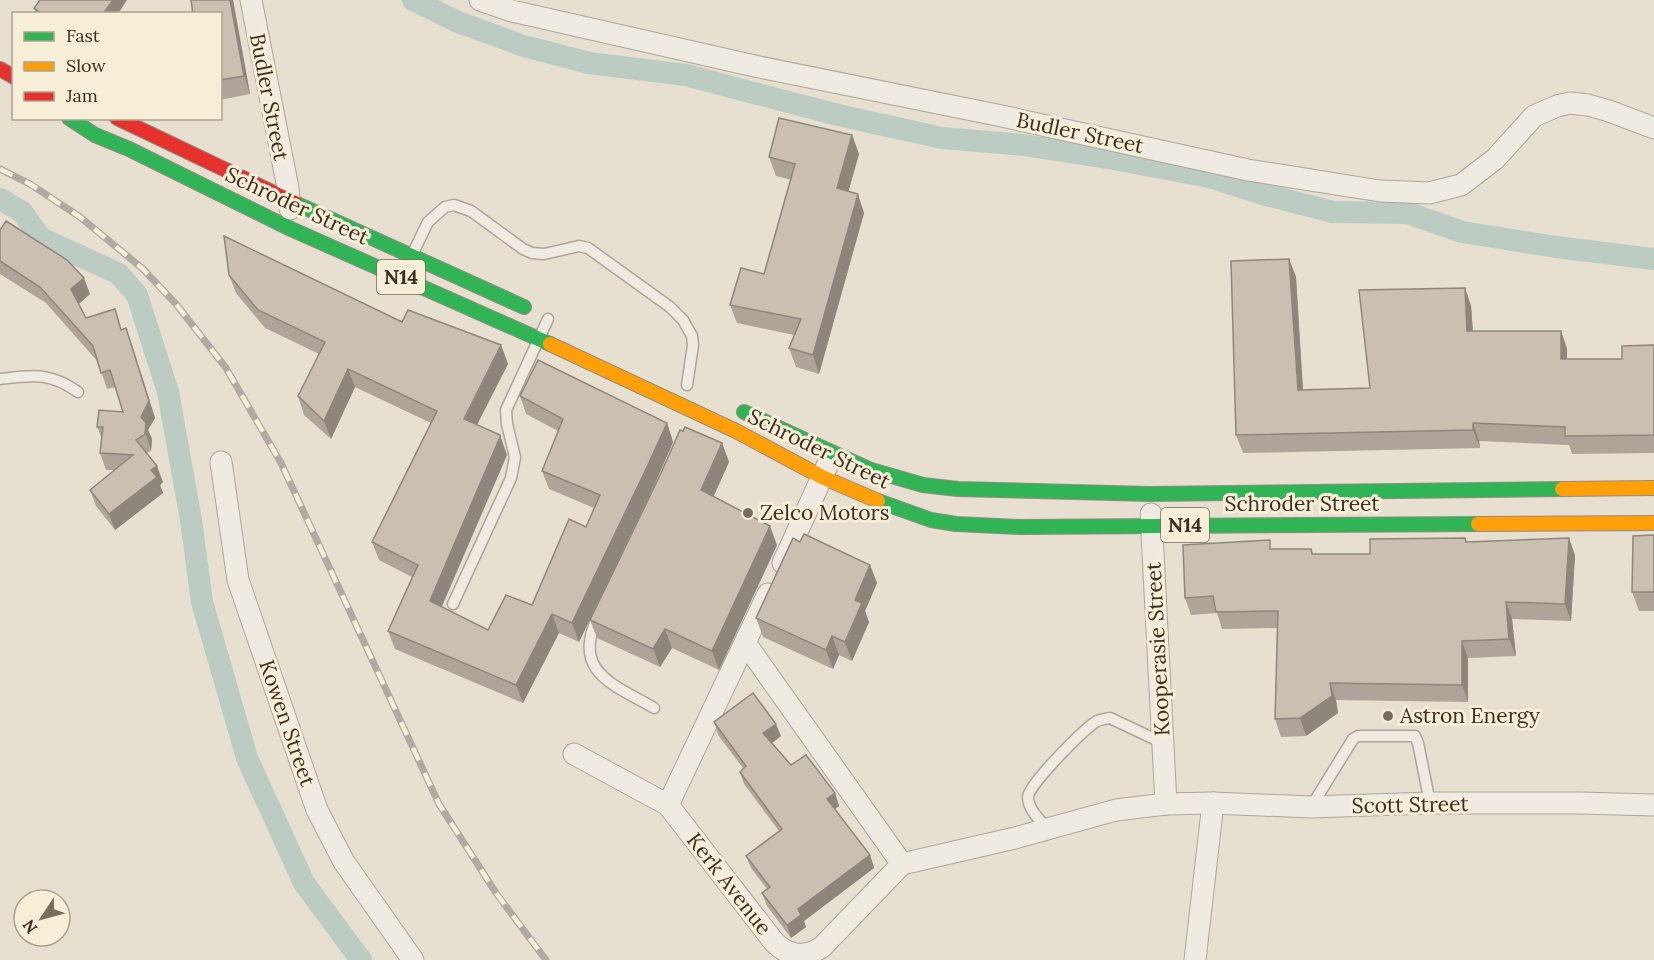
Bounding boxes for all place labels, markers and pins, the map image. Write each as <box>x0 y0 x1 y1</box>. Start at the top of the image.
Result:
place label: Zelco Motors <box>760 499 889 526</box>
marker: Zelco Motors <box>741 506 755 520</box>
place label: Astron Energy <box>1399 702 1540 729</box>
marker: Astron Energy <box>1381 709 1395 723</box>

